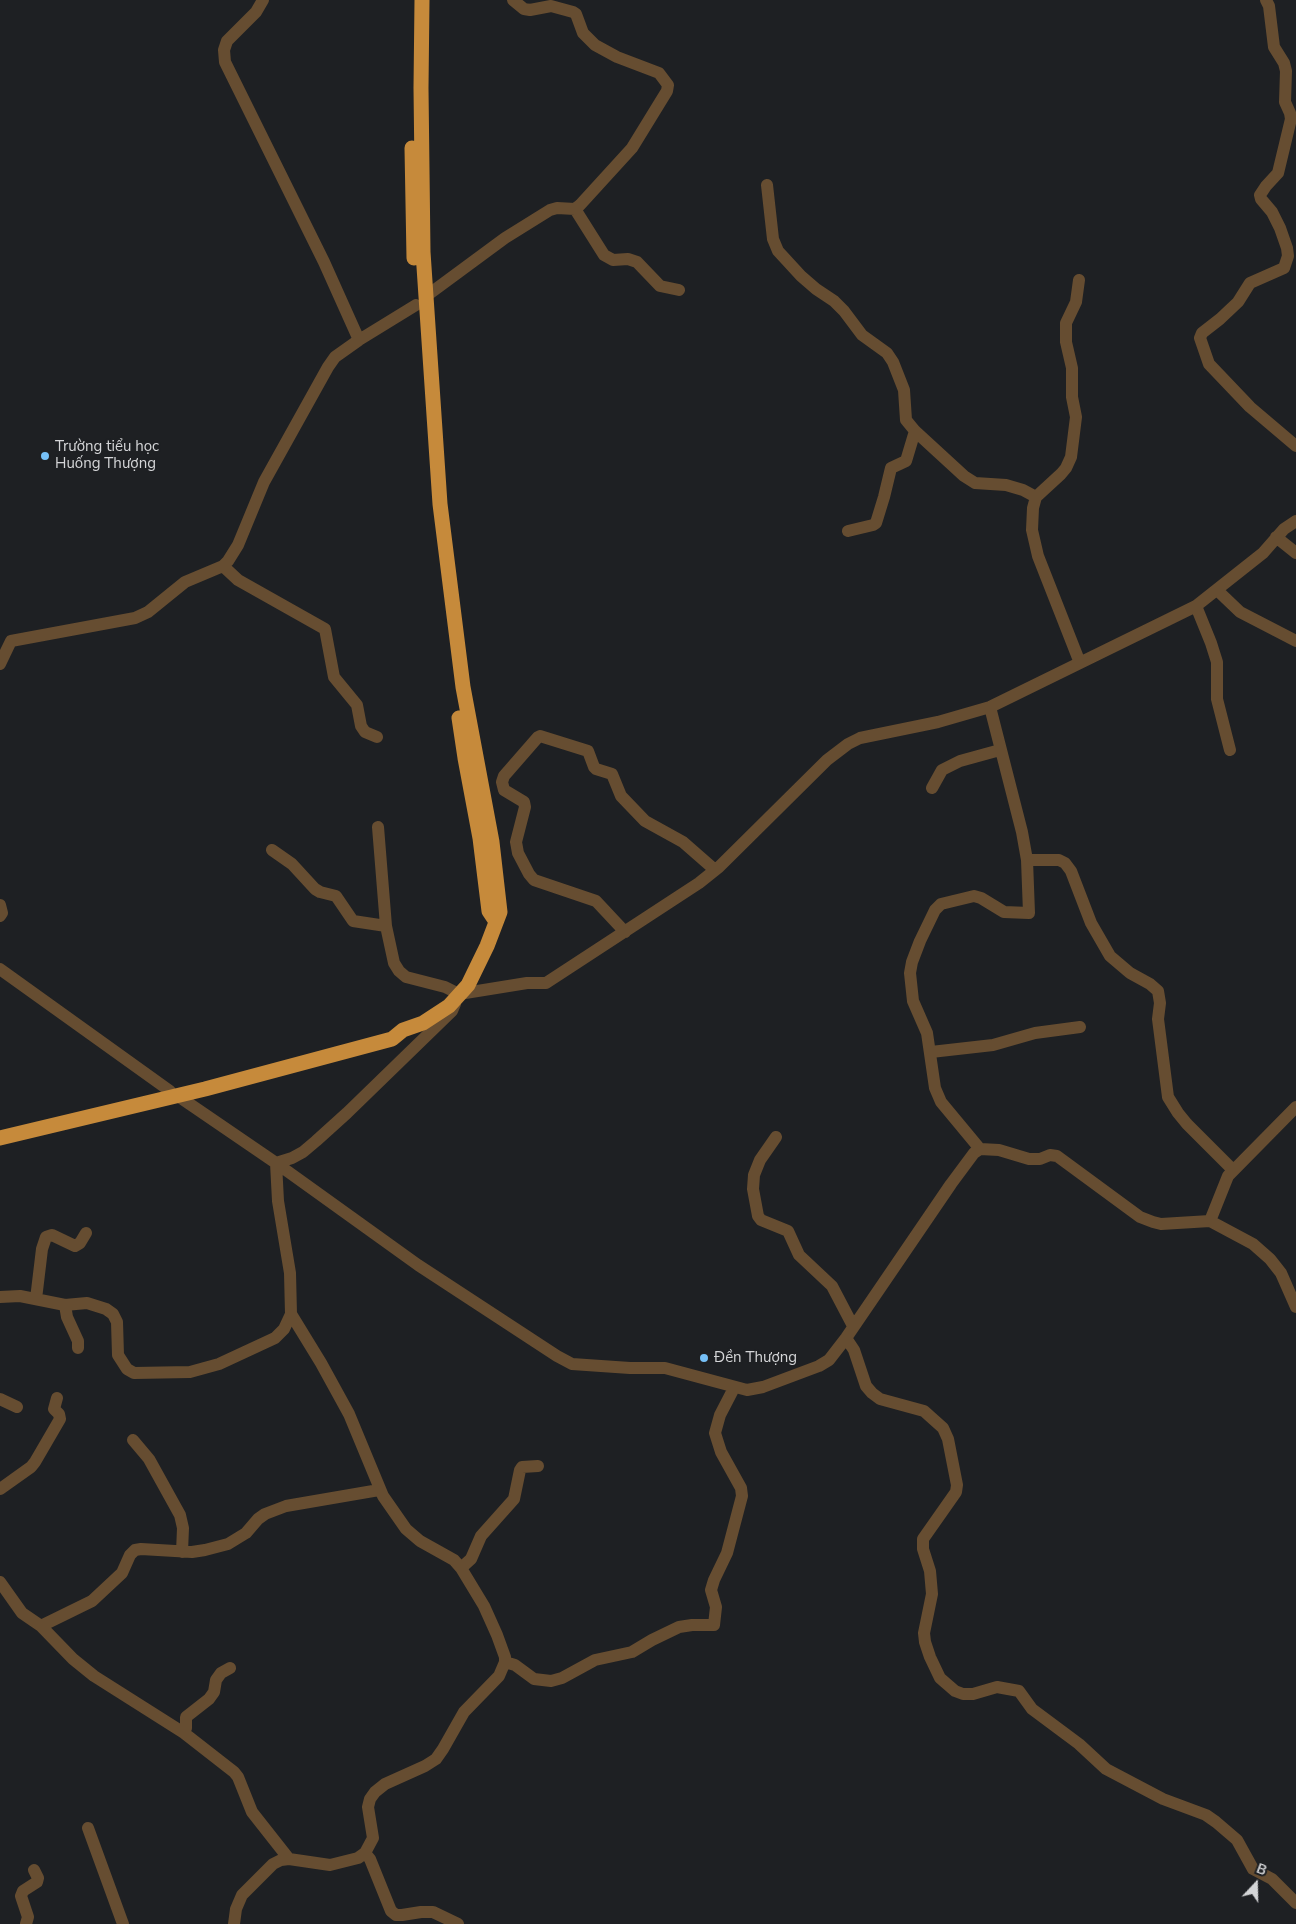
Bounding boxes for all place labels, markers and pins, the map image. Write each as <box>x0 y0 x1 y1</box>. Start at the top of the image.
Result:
place label: Trường tiểu học Huống Thượng <box>55 438 159 473</box>
marker: Trường tiểu học Huống Thượng <box>39 450 51 462</box>
place label: Đền Thượng <box>714 1349 797 1367</box>
marker: Đền Thượng <box>698 1352 710 1364</box>

